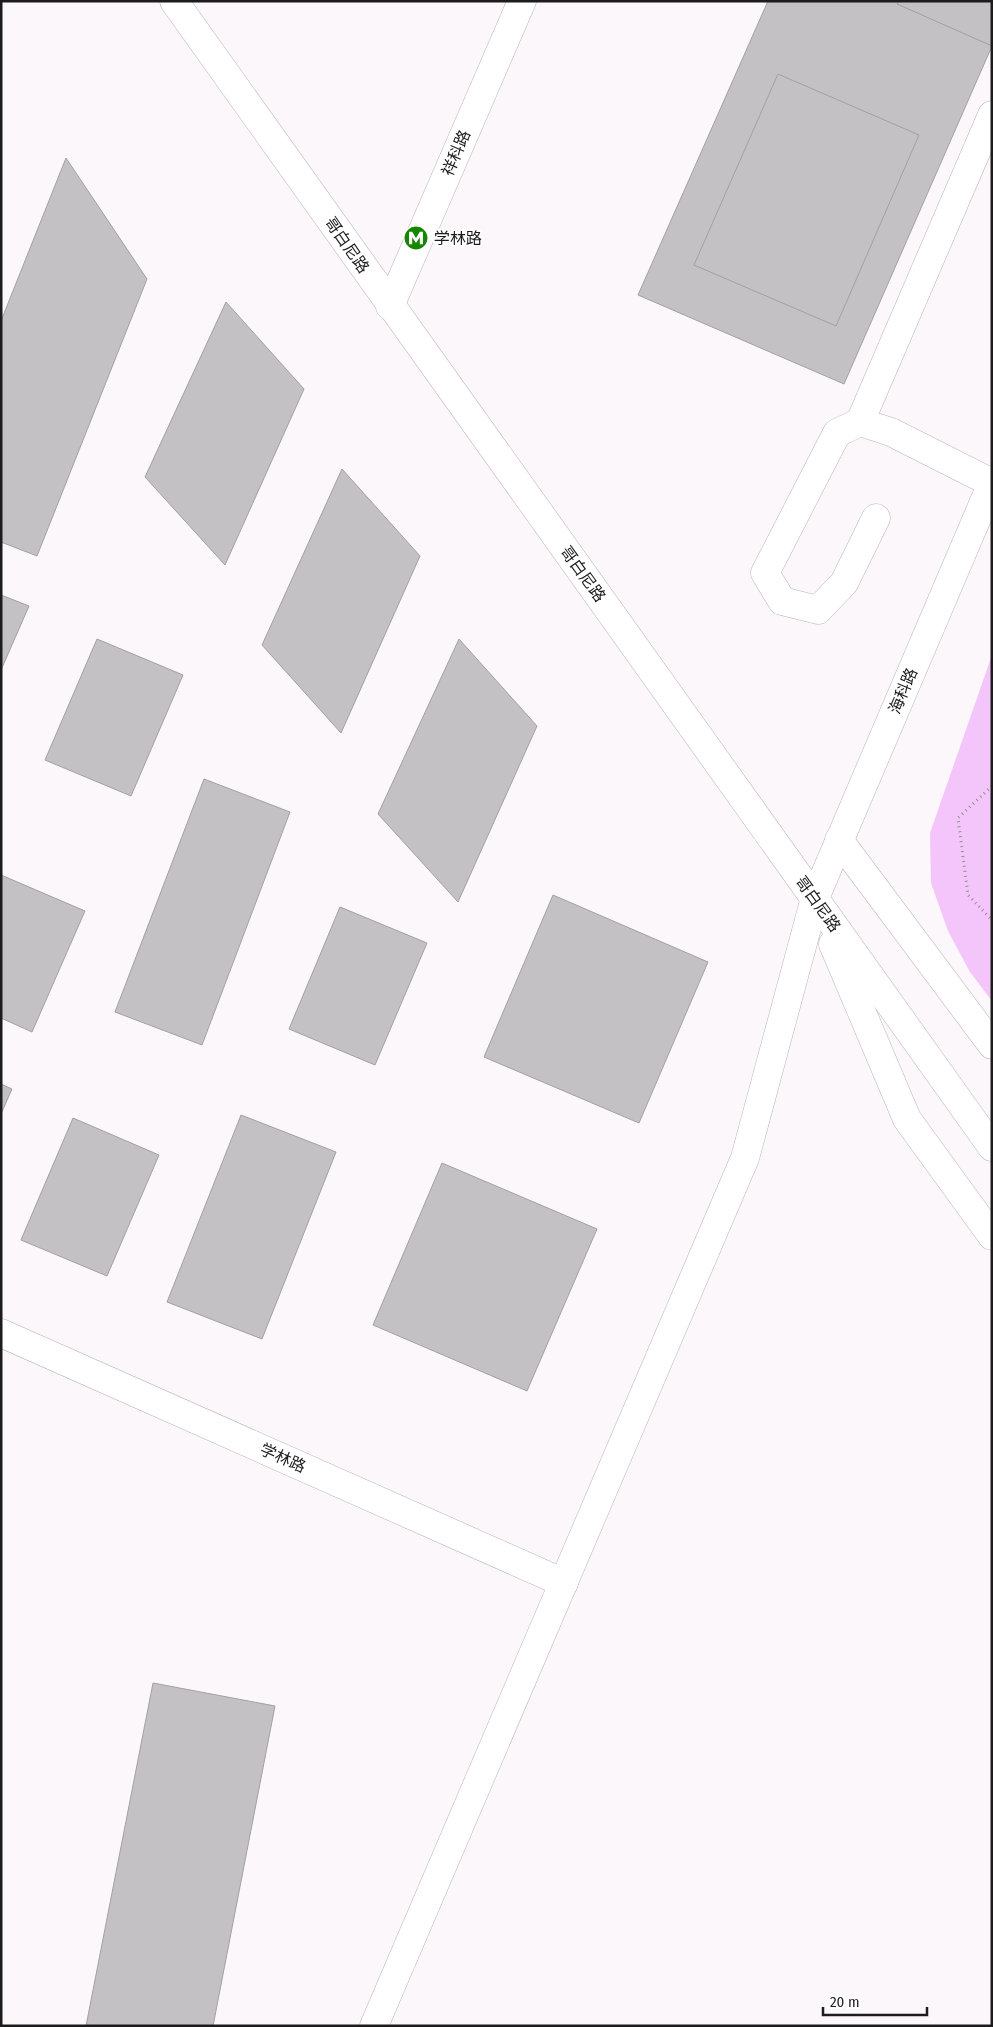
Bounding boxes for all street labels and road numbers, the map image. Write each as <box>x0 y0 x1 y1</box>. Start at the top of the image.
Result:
street label: 祥科路 <box>438 127 474 179</box>
street label: 哥白尼路 <box>321 213 373 277</box>
street label: 哥白尼路 <box>557 543 609 605</box>
street label: 海科路 <box>885 665 921 717</box>
street label: 哥白尼路 <box>792 873 844 935</box>
street label: 学林路 <box>257 1440 309 1476</box>

